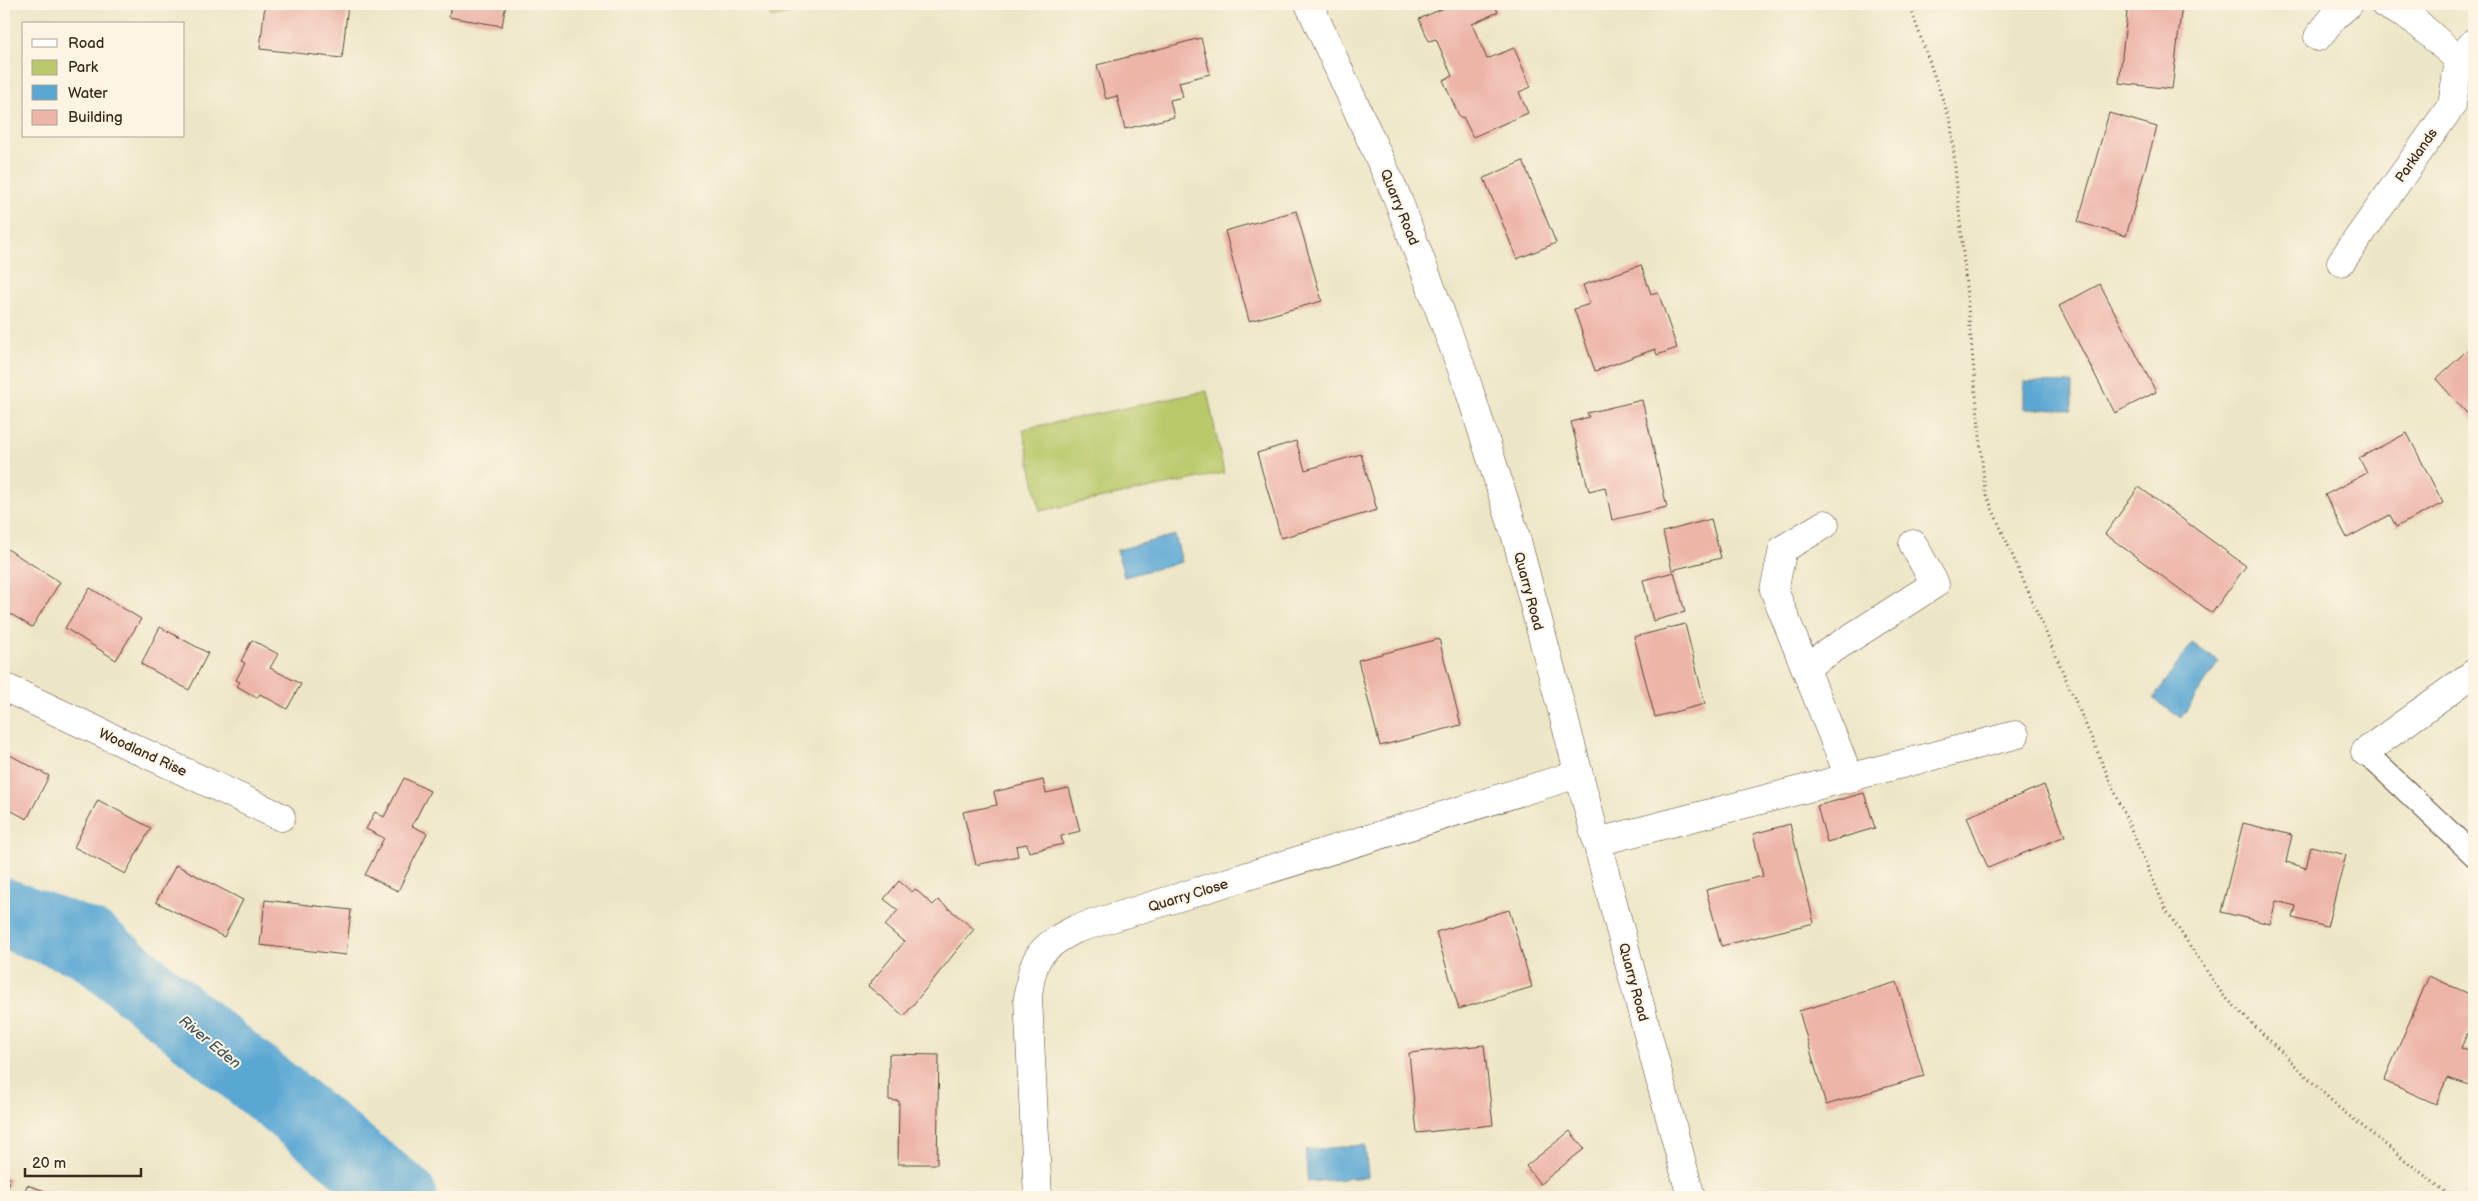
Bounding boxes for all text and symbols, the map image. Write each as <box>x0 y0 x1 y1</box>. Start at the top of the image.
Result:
legend <box>22 22 185 138</box>
text: Road <box>68 34 104 53</box>
text: Park <box>68 58 99 77</box>
text: Water <box>68 84 108 103</box>
text: Building <box>68 108 123 127</box>
street label: Parklands <box>2392 125 2441 186</box>
street label: Quarry Road <box>1377 167 1422 248</box>
street label: Quarry Road <box>1510 550 1547 632</box>
street label: Woodland Rise <box>96 725 189 780</box>
street label: Quarry Close <box>1146 875 1230 916</box>
street label: Quarry Road <box>1615 941 1652 1023</box>
water label: River Eden <box>175 1012 244 1073</box>
scale bar <box>25 1146 141 1178</box>
text: 20 m <box>32 1154 66 1173</box>

